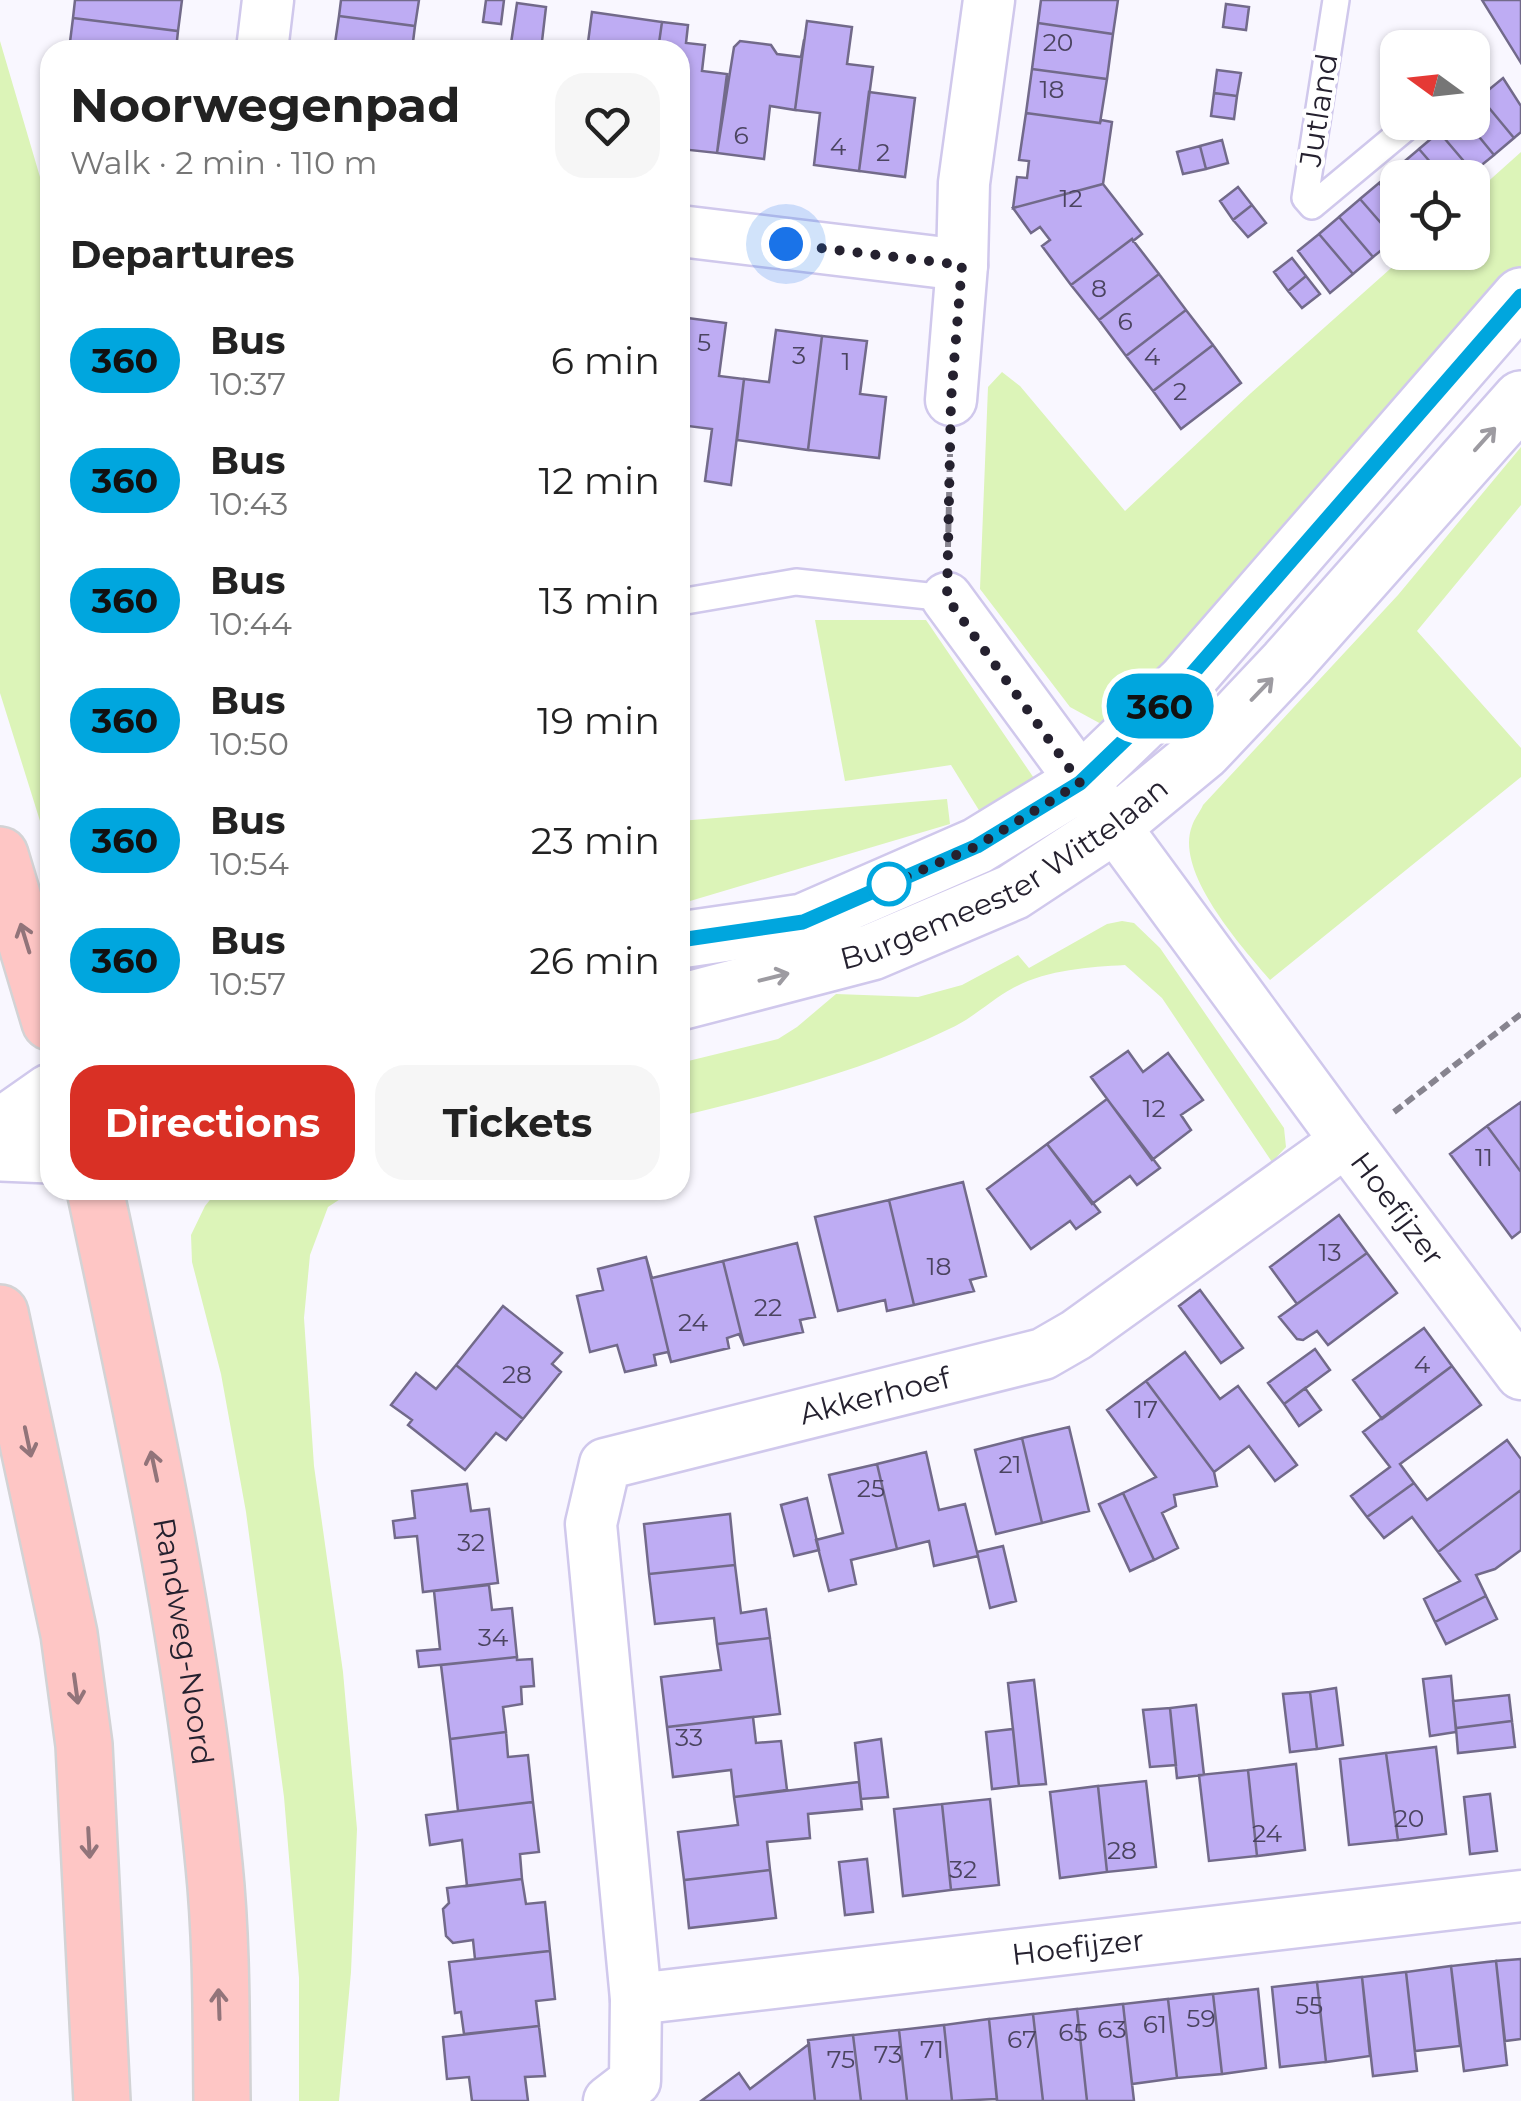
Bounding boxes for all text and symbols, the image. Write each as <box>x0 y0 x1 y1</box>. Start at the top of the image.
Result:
house number: 20 <box>1043 27 1073 57</box>
north arrow <box>1380 30 1490 140</box>
map controls <box>1380 30 1490 270</box>
street label: Jutland <box>1291 51 1346 170</box>
button: heart <box>555 73 660 178</box>
house number: 18 <box>1040 74 1064 104</box>
text: Noorwegenpad <box>70 76 460 134</box>
house number: 6 <box>733 120 749 150</box>
house number: 4 <box>830 131 847 161</box>
house number: 2 <box>876 137 890 167</box>
text: Walk · 2 min · 110 m <box>70 143 377 182</box>
button: locate <box>1380 160 1490 270</box>
house number: 12 <box>1059 183 1083 213</box>
your location <box>761 219 811 269</box>
text: Departures <box>70 231 294 278</box>
house number: 8 <box>1091 273 1107 303</box>
house number: 6 <box>1117 306 1133 336</box>
text: Bus <box>210 317 285 364</box>
house number: 5 <box>697 327 711 357</box>
text: 6 min <box>551 337 660 384</box>
text: 360 <box>92 339 158 382</box>
house number: 3 <box>792 340 806 370</box>
house number: 4 <box>1144 341 1161 371</box>
house number: 1 <box>841 346 851 376</box>
text: 10:37 <box>210 364 286 403</box>
house number: 2 <box>1173 376 1187 406</box>
one-way arrow <box>1473 427 1496 452</box>
text: Bus <box>210 437 285 484</box>
text: 12 min <box>539 457 660 504</box>
text: 360 <box>92 459 158 502</box>
text: 10:43 <box>210 484 288 523</box>
text: Bus <box>210 557 285 604</box>
text: 13 min <box>539 577 660 624</box>
text: 360 <box>92 579 158 622</box>
text: 10:44 <box>210 604 292 643</box>
line badge: 360 <box>1102 674 1218 738</box>
text: Bus <box>210 677 285 724</box>
one-way arrow <box>1250 678 1274 702</box>
text: 360 <box>1127 685 1193 728</box>
text: 19 min <box>537 697 660 744</box>
text: 360 <box>92 699 158 742</box>
text: 10:50 <box>210 724 289 763</box>
street label: Burgemeester Wittelaan <box>836 769 1176 978</box>
text: Bus <box>210 797 285 844</box>
text: 23 min <box>531 817 660 864</box>
text: 360 <box>92 819 158 862</box>
text: 10:54 <box>210 844 289 883</box>
unlabelled marker <box>868 863 910 905</box>
text: Bus <box>210 917 285 964</box>
one-way arrow <box>15 923 33 955</box>
text: 26 min <box>529 937 660 984</box>
text: 360 <box>92 939 158 982</box>
text: 10:57 <box>210 964 286 1003</box>
one-way arrow <box>758 967 789 986</box>
button: Directions <box>70 1065 355 1180</box>
button: Tickets <box>375 1065 660 1180</box>
house number: 12 <box>1142 1093 1166 1123</box>
house number: 11 <box>1475 1142 1493 1172</box>
street label: Hoefijzer <box>1343 1144 1452 1273</box>
house number: 13 <box>1318 1237 1342 1267</box>
house number: 18 <box>927 1251 951 1281</box>
house number: 22 <box>754 1292 782 1322</box>
house number: 24 <box>678 1307 709 1337</box>
house number: 4 <box>1414 1349 1431 1379</box>
house number: 28 <box>502 1359 532 1389</box>
street label: Akkerhoef <box>796 1359 956 1432</box>
house number: 17 <box>1134 1394 1158 1424</box>
one-way arrow <box>19 1426 38 1458</box>
house number: 21 <box>998 1449 1022 1479</box>
one-way arrow <box>143 1451 162 1483</box>
house number: 25 <box>857 1473 885 1503</box>
street label: Randweg-Noord <box>145 1515 221 1767</box>
house number: 32 <box>457 1527 485 1557</box>
house number: 34 <box>478 1622 509 1652</box>
one-way arrow <box>67 1673 86 1705</box>
house number: 33 <box>675 1722 703 1752</box>
house number: 20 <box>1394 1803 1424 1833</box>
house number: 24 <box>1252 1818 1283 1848</box>
one-way arrow <box>80 1826 99 1858</box>
house number: 28 <box>1107 1835 1137 1865</box>
house number: 32 <box>949 1854 977 1884</box>
street label: Hoefijzer <box>1010 1921 1146 1973</box>
one-way arrow <box>210 1988 229 2020</box>
house number: 55 <box>1295 1990 1323 2020</box>
house number: 59 <box>1186 2003 1216 2033</box>
house number: 61 <box>1143 2009 1167 2039</box>
house number: 63 <box>1097 2014 1127 2044</box>
house number: 65 <box>1058 2017 1088 2047</box>
house number: 67 <box>1007 2024 1037 2054</box>
house number: 71 <box>920 2034 944 2064</box>
house number: 73 <box>874 2039 902 2069</box>
house number: 75 <box>827 2044 855 2074</box>

